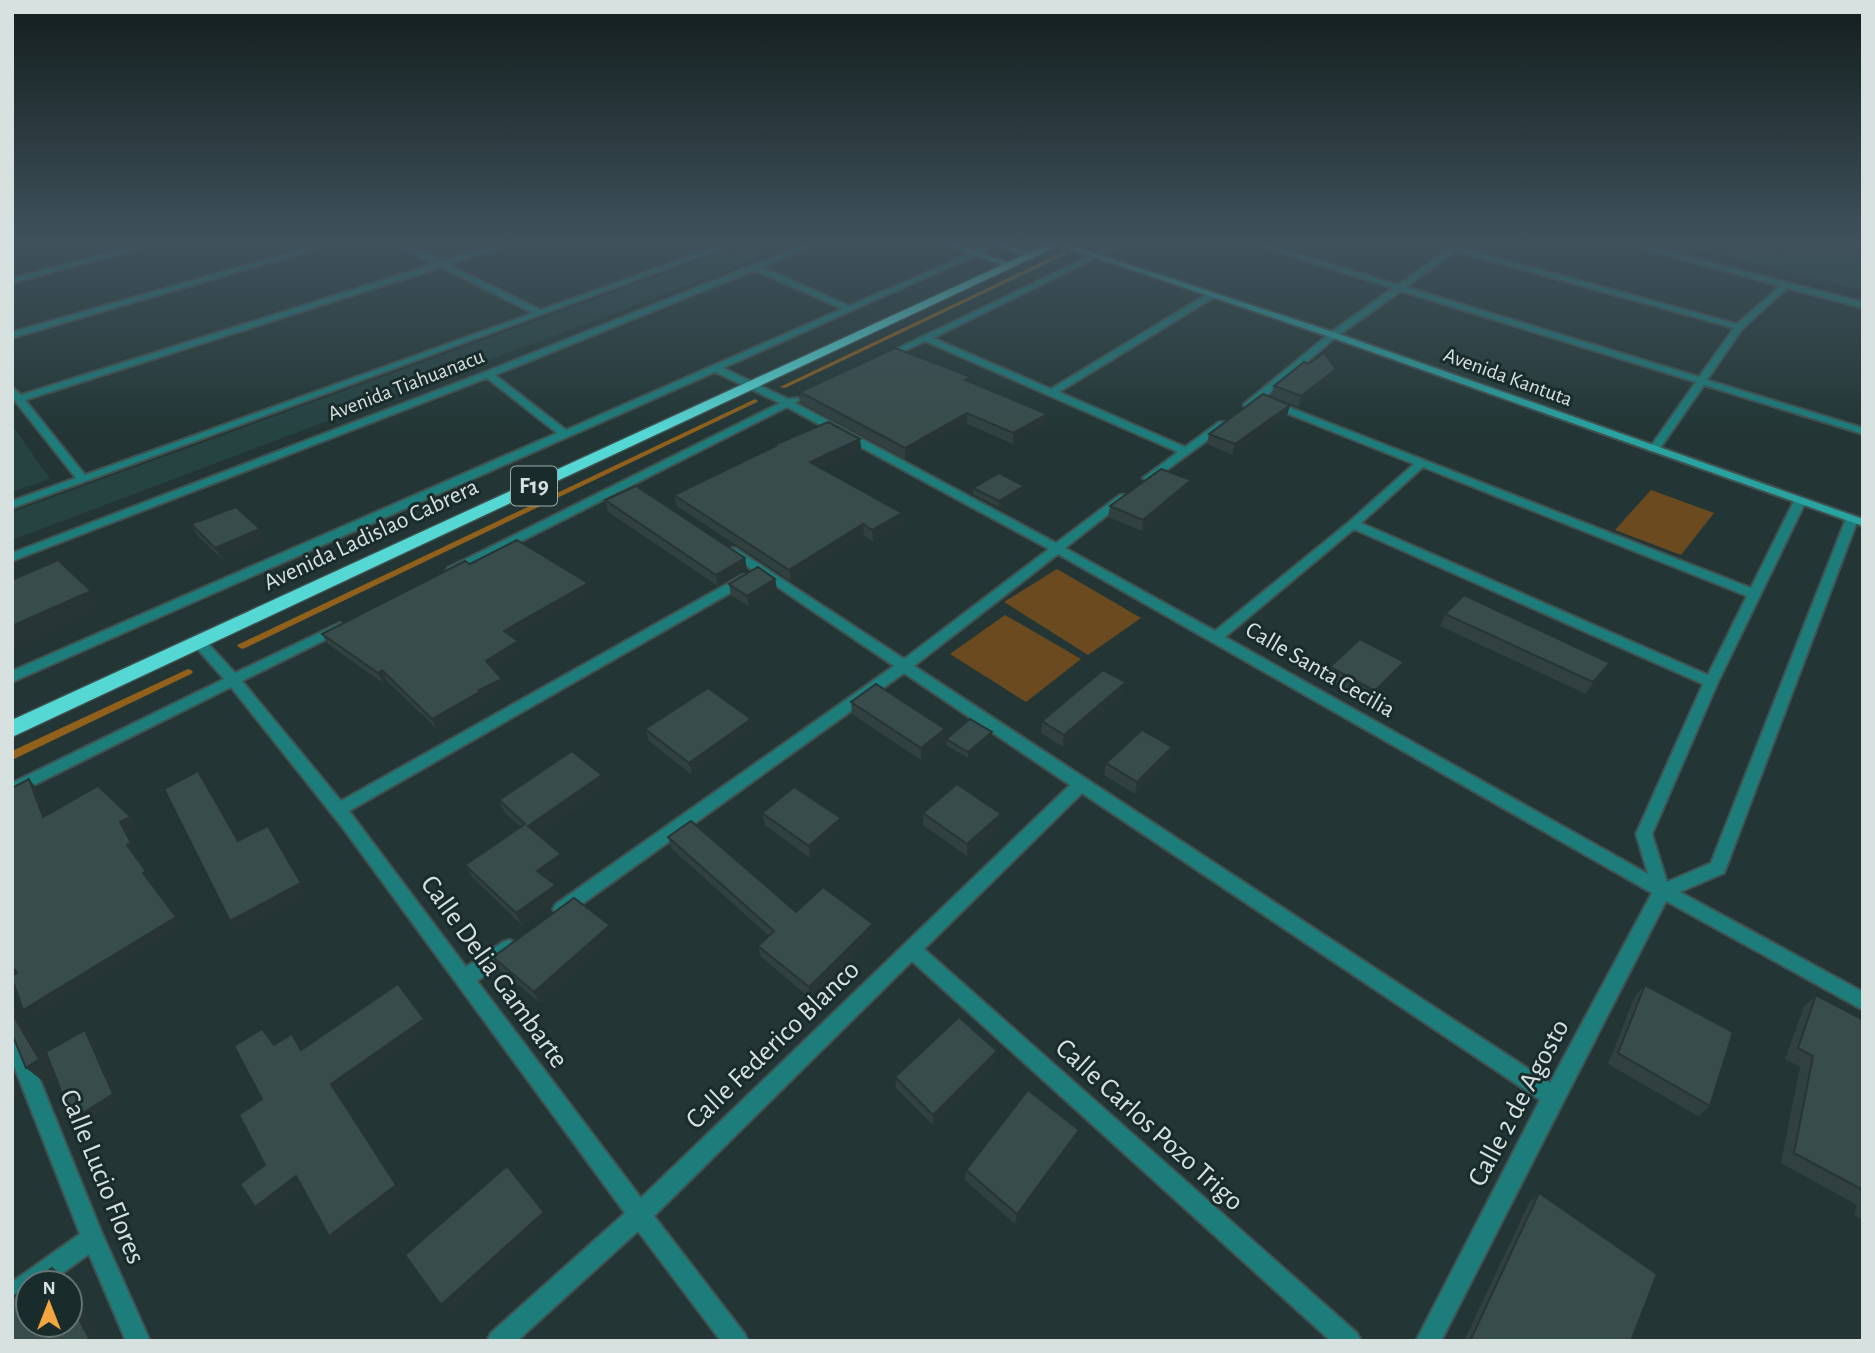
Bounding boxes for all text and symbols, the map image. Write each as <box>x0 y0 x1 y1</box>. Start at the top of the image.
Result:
street label: Avenida Kantuta <box>1441 344 1575 410</box>
street label: Avenida Tiahuanacu <box>325 345 487 424</box>
road number: F19 <box>511 466 557 506</box>
street label: Avenida Ladislao Cabrera <box>260 475 482 595</box>
street label: Calle Santa Cecilia <box>1241 618 1399 722</box>
street label: Calle Delia Gambarte <box>415 871 573 1073</box>
street label: Calle Federico Blanco <box>681 955 865 1135</box>
street label: Calle 2 de Agosto <box>1463 1015 1575 1191</box>
street label: Calle Carlos Pozo Trigo <box>1050 1034 1248 1216</box>
street label: Calle Lucio Flores <box>54 1086 150 1268</box>
north arrow <box>14 1269 84 1339</box>
text: N <box>42 1279 56 1298</box>

